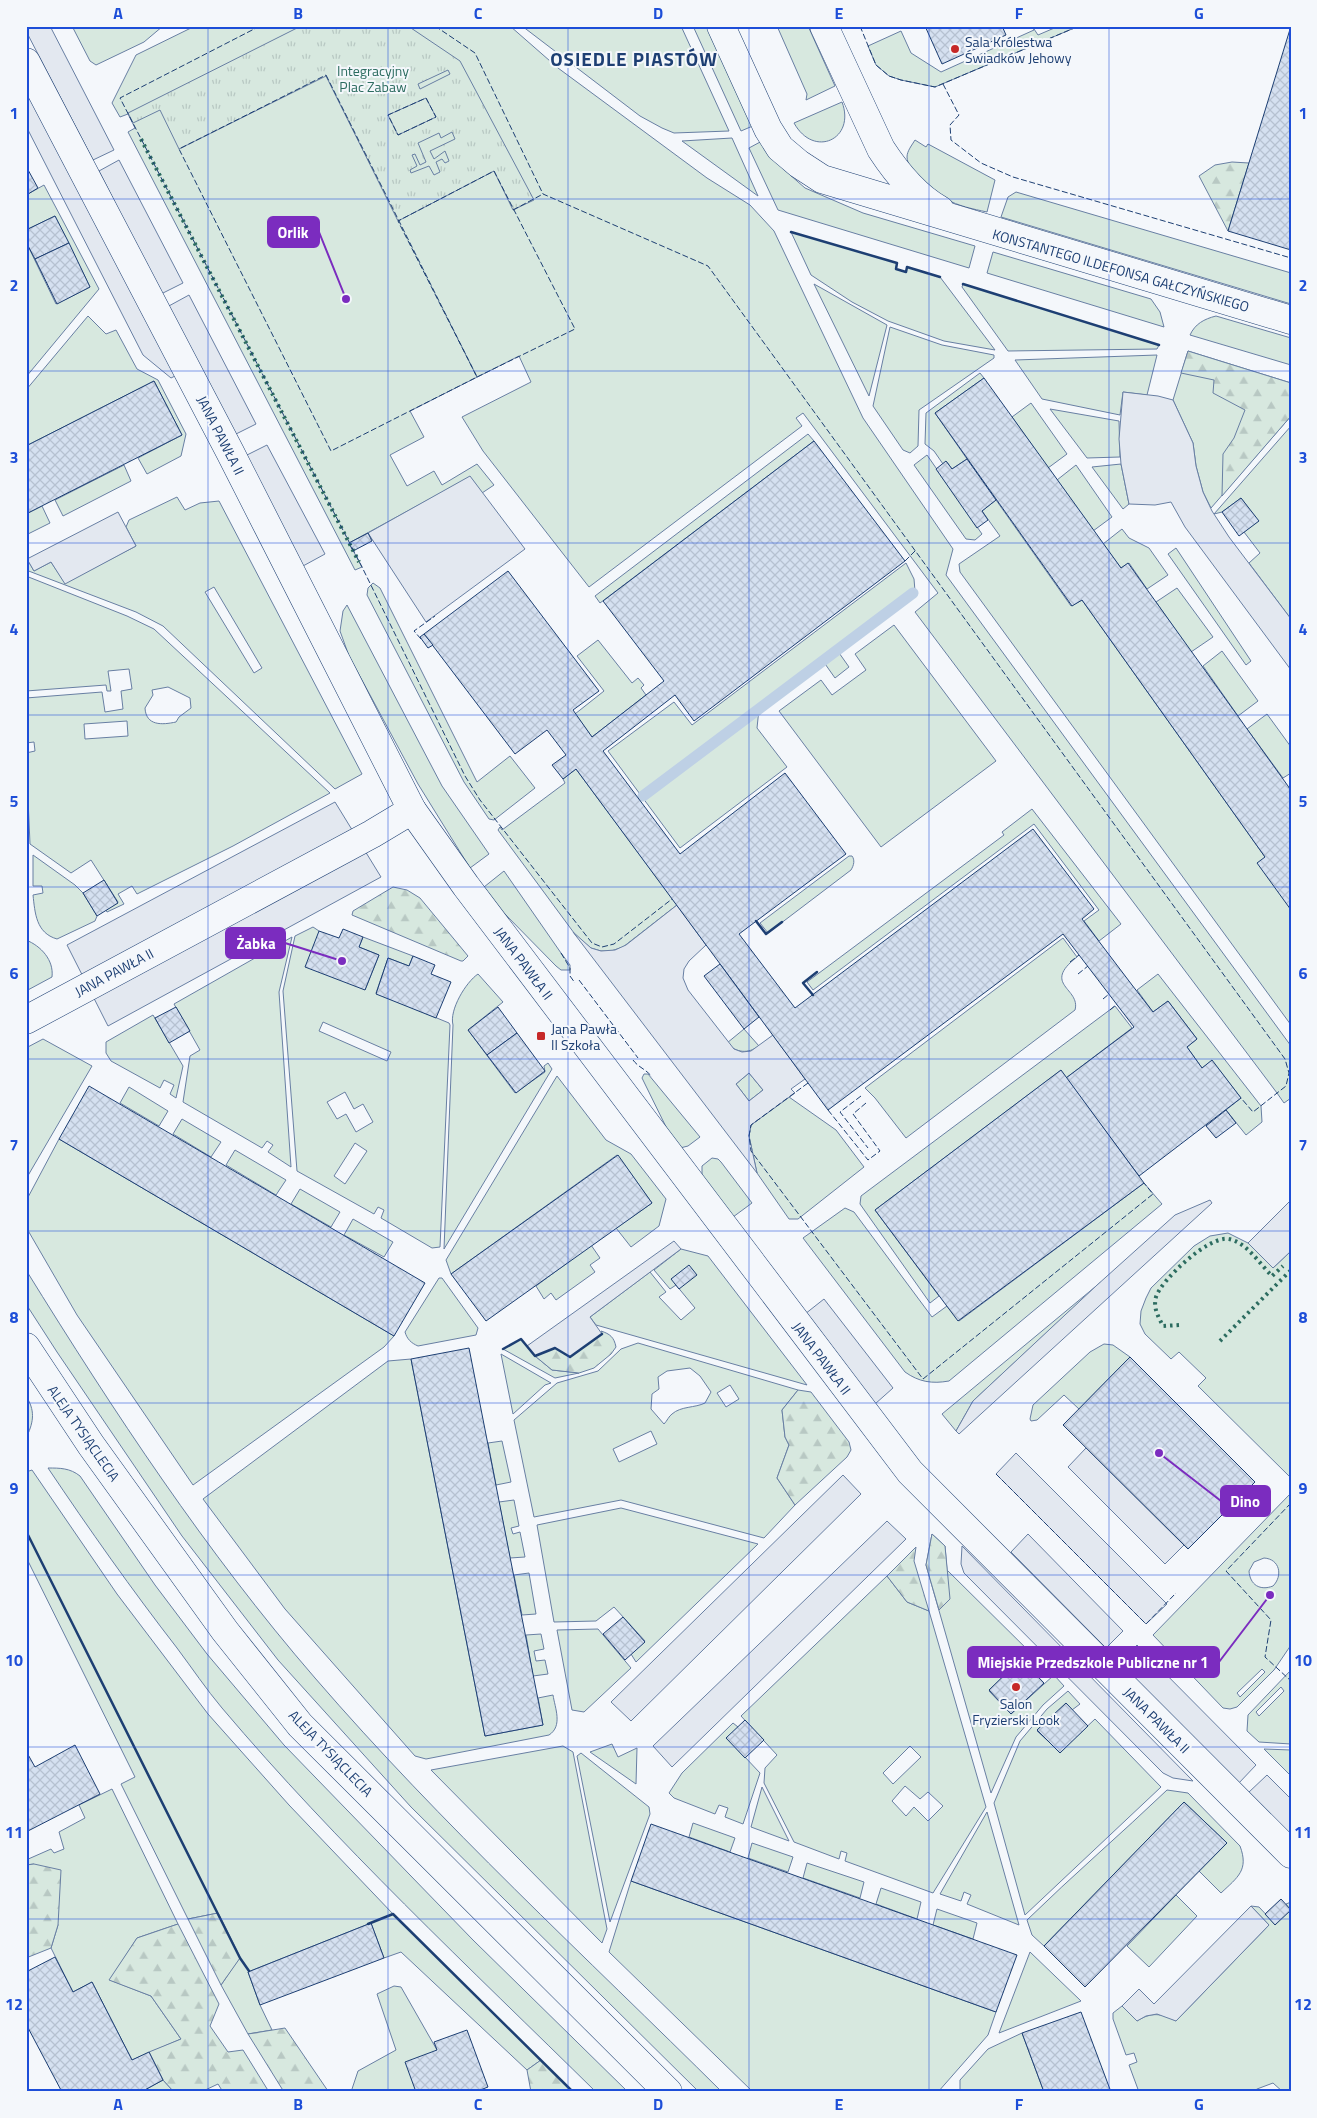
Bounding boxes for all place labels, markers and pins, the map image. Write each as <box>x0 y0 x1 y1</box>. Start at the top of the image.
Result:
place label: Sala Królestwa Świadków Jehowy <box>965 31 1072 68</box>
marker: Sala Królestwa Świadków Jehowy <box>949 43 961 55</box>
callout: Orlik <box>268 217 319 247</box>
callout: Żabka <box>226 928 285 958</box>
place label: Jana Pawła II Szkoła <box>551 1018 617 1055</box>
marker: Jana Pawła II Szkoła <box>535 1030 547 1042</box>
callout: Dino <box>1221 1486 1270 1516</box>
callout: Miejskie Przedszkole Publiczne nr 1 <box>968 1647 1219 1677</box>
marker: Salon Fryzierski Look <box>1010 1681 1022 1693</box>
place label: Salon Fryzierski Look <box>972 1693 1060 1730</box>

